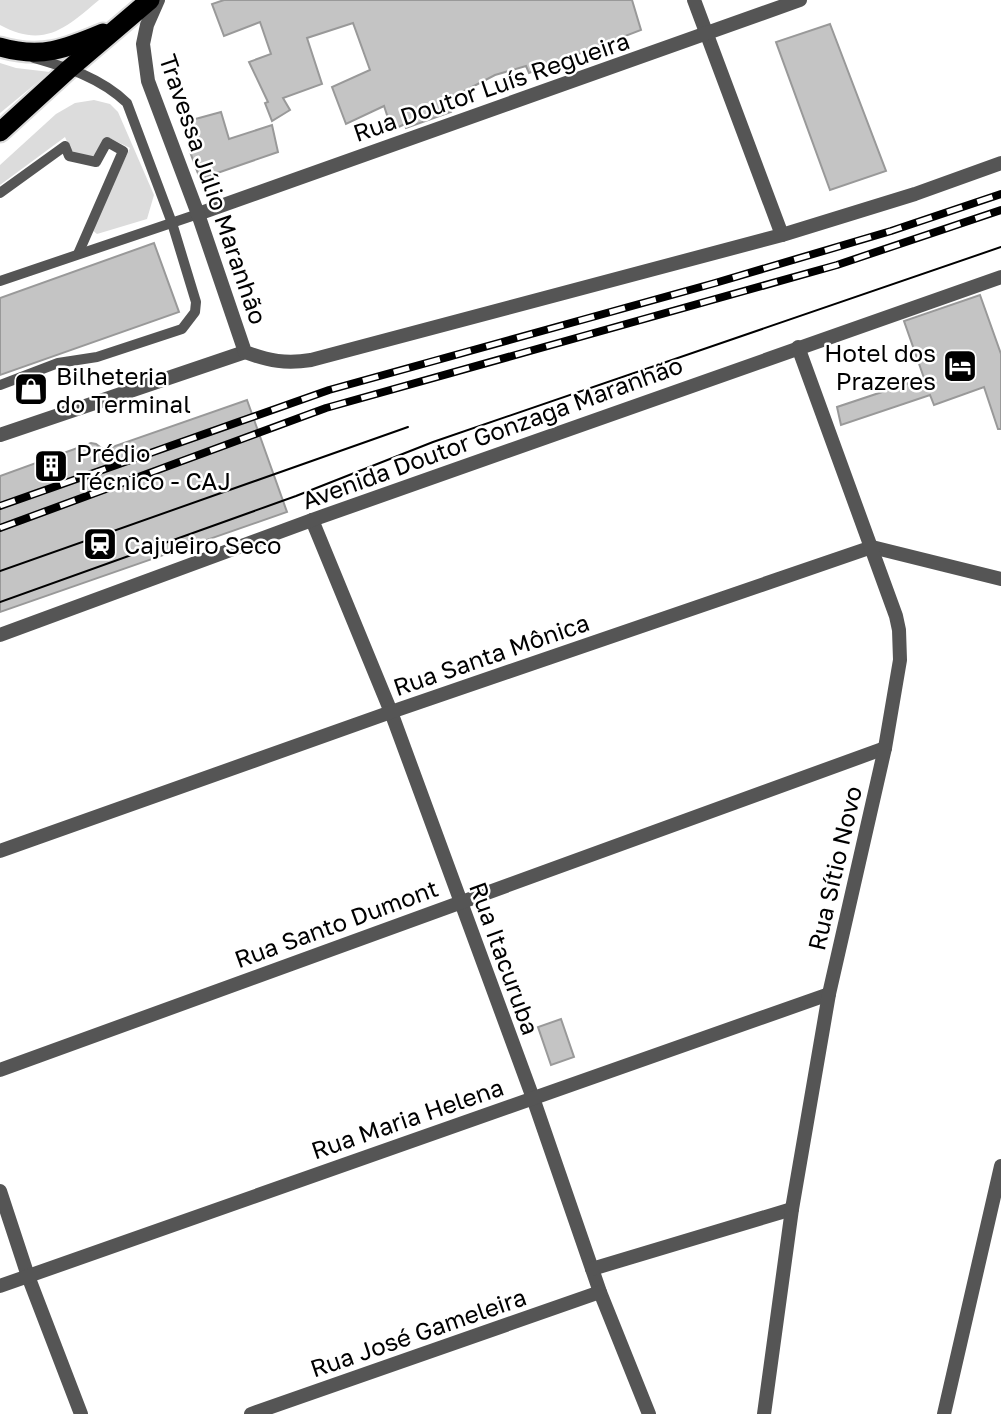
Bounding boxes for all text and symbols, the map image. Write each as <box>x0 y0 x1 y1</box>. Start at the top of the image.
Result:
street label: Rua Doutor Luís Regueira <box>349 25 633 147</box>
street label: Travessa Júlio Maranhão <box>154 50 274 328</box>
place label: Hotel dos Prazeres <box>824 338 936 395</box>
hotel icon: Hotel dos Prazeres <box>941 347 979 385</box>
street label: Avenida Doutor Gonzaga Maranhão <box>298 350 686 514</box>
place label: Bilheteria do Terminal <box>56 361 191 418</box>
shop icon: Bilheteria do Terminal <box>12 370 50 408</box>
place label: Prédio Técnico - CAJ <box>76 438 231 495</box>
building icon: Prédio Técnico - CAJ <box>32 447 70 485</box>
station icon: Cajueiro Seco <box>81 525 119 563</box>
place label: Cajueiro Seco <box>124 530 281 559</box>
street label: Rua Santa Mônica <box>389 607 593 701</box>
street label: Rua Sítio Novo <box>801 783 867 953</box>
street label: Rua Santo Dumont <box>230 873 442 973</box>
street label: Rua Itacuruba <box>464 878 546 1038</box>
street label: Rua Maria Helena <box>307 1072 507 1164</box>
street label: Rua José Gameleira <box>306 1281 530 1383</box>

